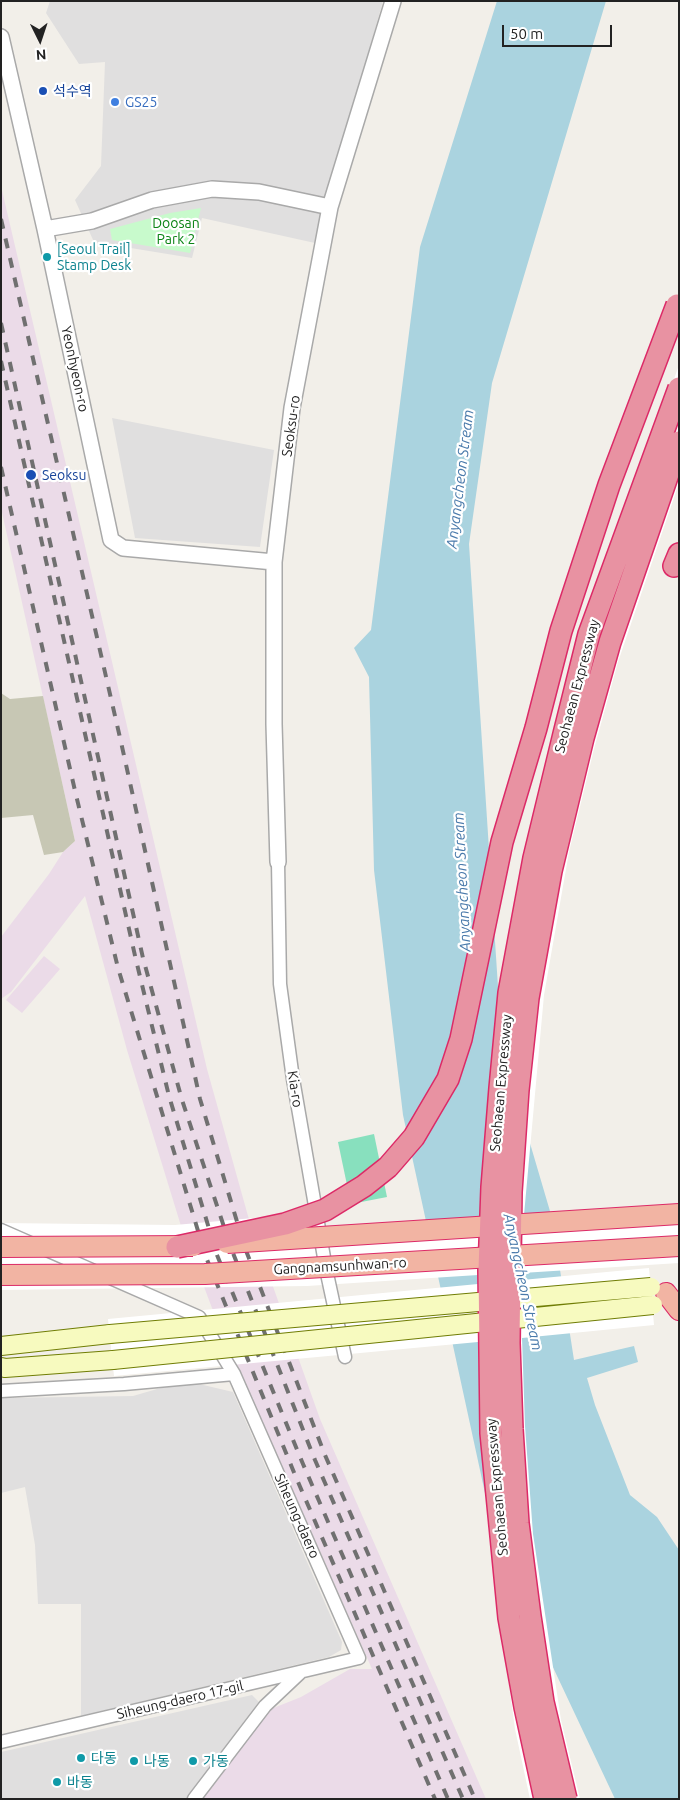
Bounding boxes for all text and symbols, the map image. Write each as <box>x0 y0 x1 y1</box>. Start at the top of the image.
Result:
north arrow <box>15 15 65 65</box>
scale bar <box>505 15 615 47</box>
text: 50 m <box>510 25 543 42</box>
text: N <box>35 47 47 63</box>
place label: 석수역 <box>53 83 92 99</box>
marker: 석수역 <box>37 85 49 97</box>
place label: GS25 <box>125 94 157 110</box>
marker: GS25 <box>109 96 121 108</box>
park label: Doosan Park 2 <box>152 215 200 248</box>
place label: [Seoul Trail] Stamp Desk <box>57 241 131 274</box>
marker: [Seoul Trail] Stamp Desk <box>41 251 53 263</box>
street label: Yeonhyeon-ro <box>58 325 92 413</box>
street label: Seoksu-ro <box>278 394 304 458</box>
water label: Anyangcheon Stream <box>443 409 477 549</box>
place label: Seoksu <box>42 467 86 483</box>
marker: Seoksu <box>24 468 38 482</box>
street label: Seohaean Expressway <box>551 617 603 755</box>
water label: Anyangcheon Stream <box>449 812 475 952</box>
street label: Seohaean Expressway <box>487 1014 515 1152</box>
street label: Kia-ro <box>284 1069 306 1109</box>
water label: Anyangcheon Stream <box>500 1212 546 1352</box>
street label: Gangnamsunhwan-ro <box>273 1254 407 1278</box>
street label: Seohaean Expressway <box>483 1418 511 1556</box>
street label: Siheung-daero <box>271 1471 323 1561</box>
street label: Siheung-daero 17-gil <box>115 1677 245 1723</box>
place label: 다동 <box>91 1750 117 1766</box>
marker: 다동 <box>75 1752 87 1764</box>
place label: 나동 <box>144 1753 170 1769</box>
place label: 가동 <box>203 1753 229 1769</box>
marker: 나동 <box>128 1755 140 1767</box>
marker: 가동 <box>187 1755 199 1767</box>
place label: 바동 <box>67 1774 93 1790</box>
marker: 바동 <box>51 1776 63 1788</box>

